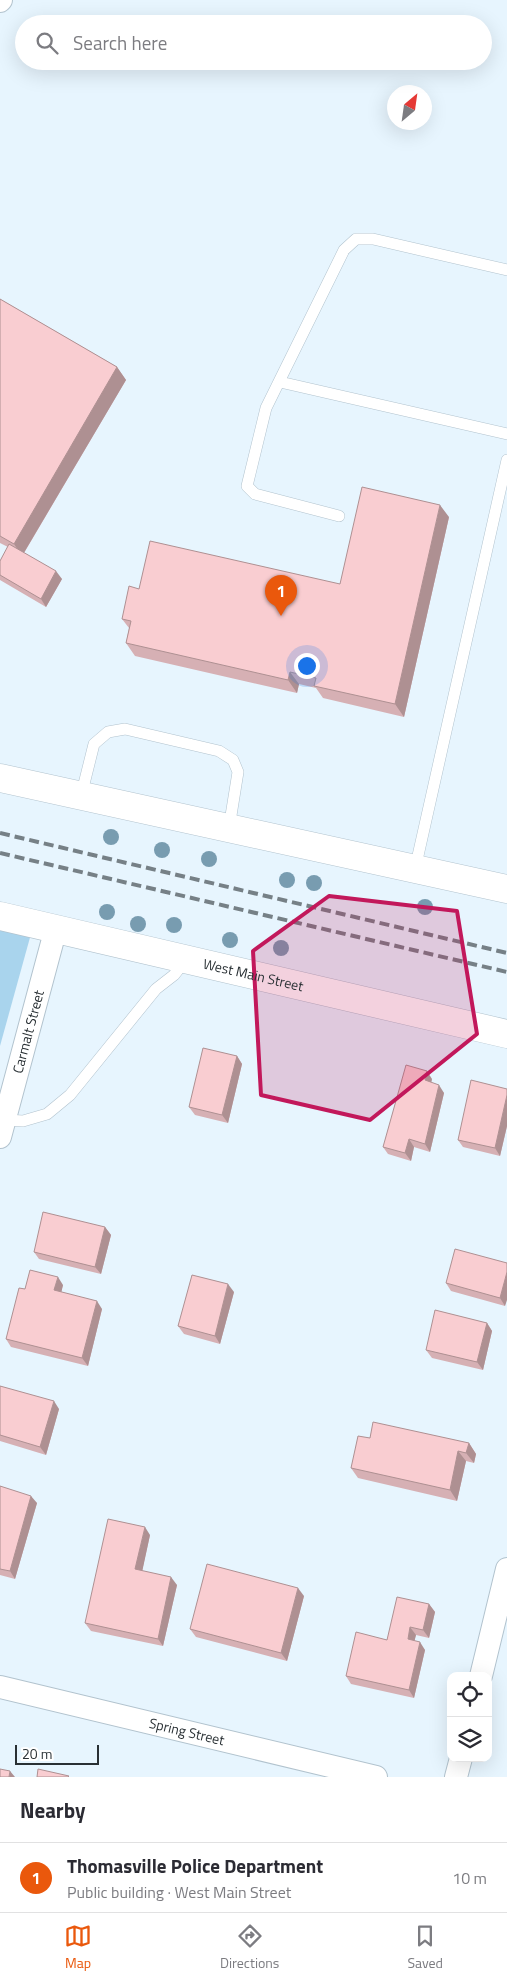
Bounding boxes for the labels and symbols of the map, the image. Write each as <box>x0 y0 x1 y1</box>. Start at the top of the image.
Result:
north arrow <box>387 85 432 130</box>
pin: 1 <box>265 575 297 616</box>
your location <box>294 653 320 679</box>
street label: West Main Street <box>201 953 306 996</box>
street label: Carmalt Street <box>7 987 49 1076</box>
street label: Spring Street <box>147 1712 227 1750</box>
scale bar <box>15 1742 99 1765</box>

